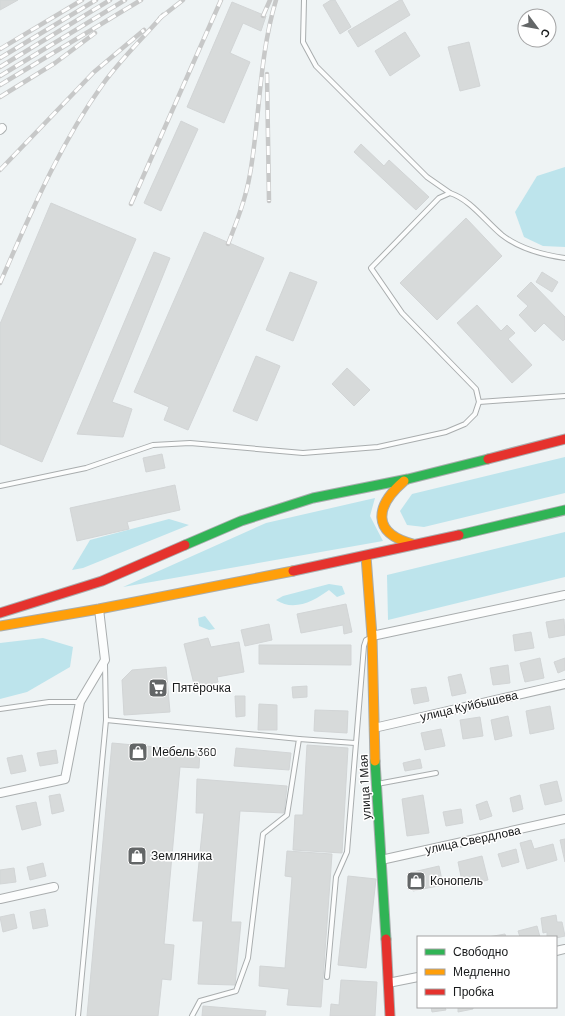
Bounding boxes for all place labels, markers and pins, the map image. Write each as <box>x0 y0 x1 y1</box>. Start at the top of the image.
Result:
supermarket icon: Пятёрочка <box>147 677 169 699</box>
place label: Пятёрочка <box>172 680 231 695</box>
shop icon: Мебель 360 <box>127 741 149 763</box>
place label: Мебель 360 <box>152 744 216 758</box>
shop icon: Земляника <box>126 845 148 867</box>
place label: Земляника <box>151 848 213 862</box>
shop icon: Конопель <box>405 870 427 892</box>
place label: Конопель <box>430 873 483 887</box>

